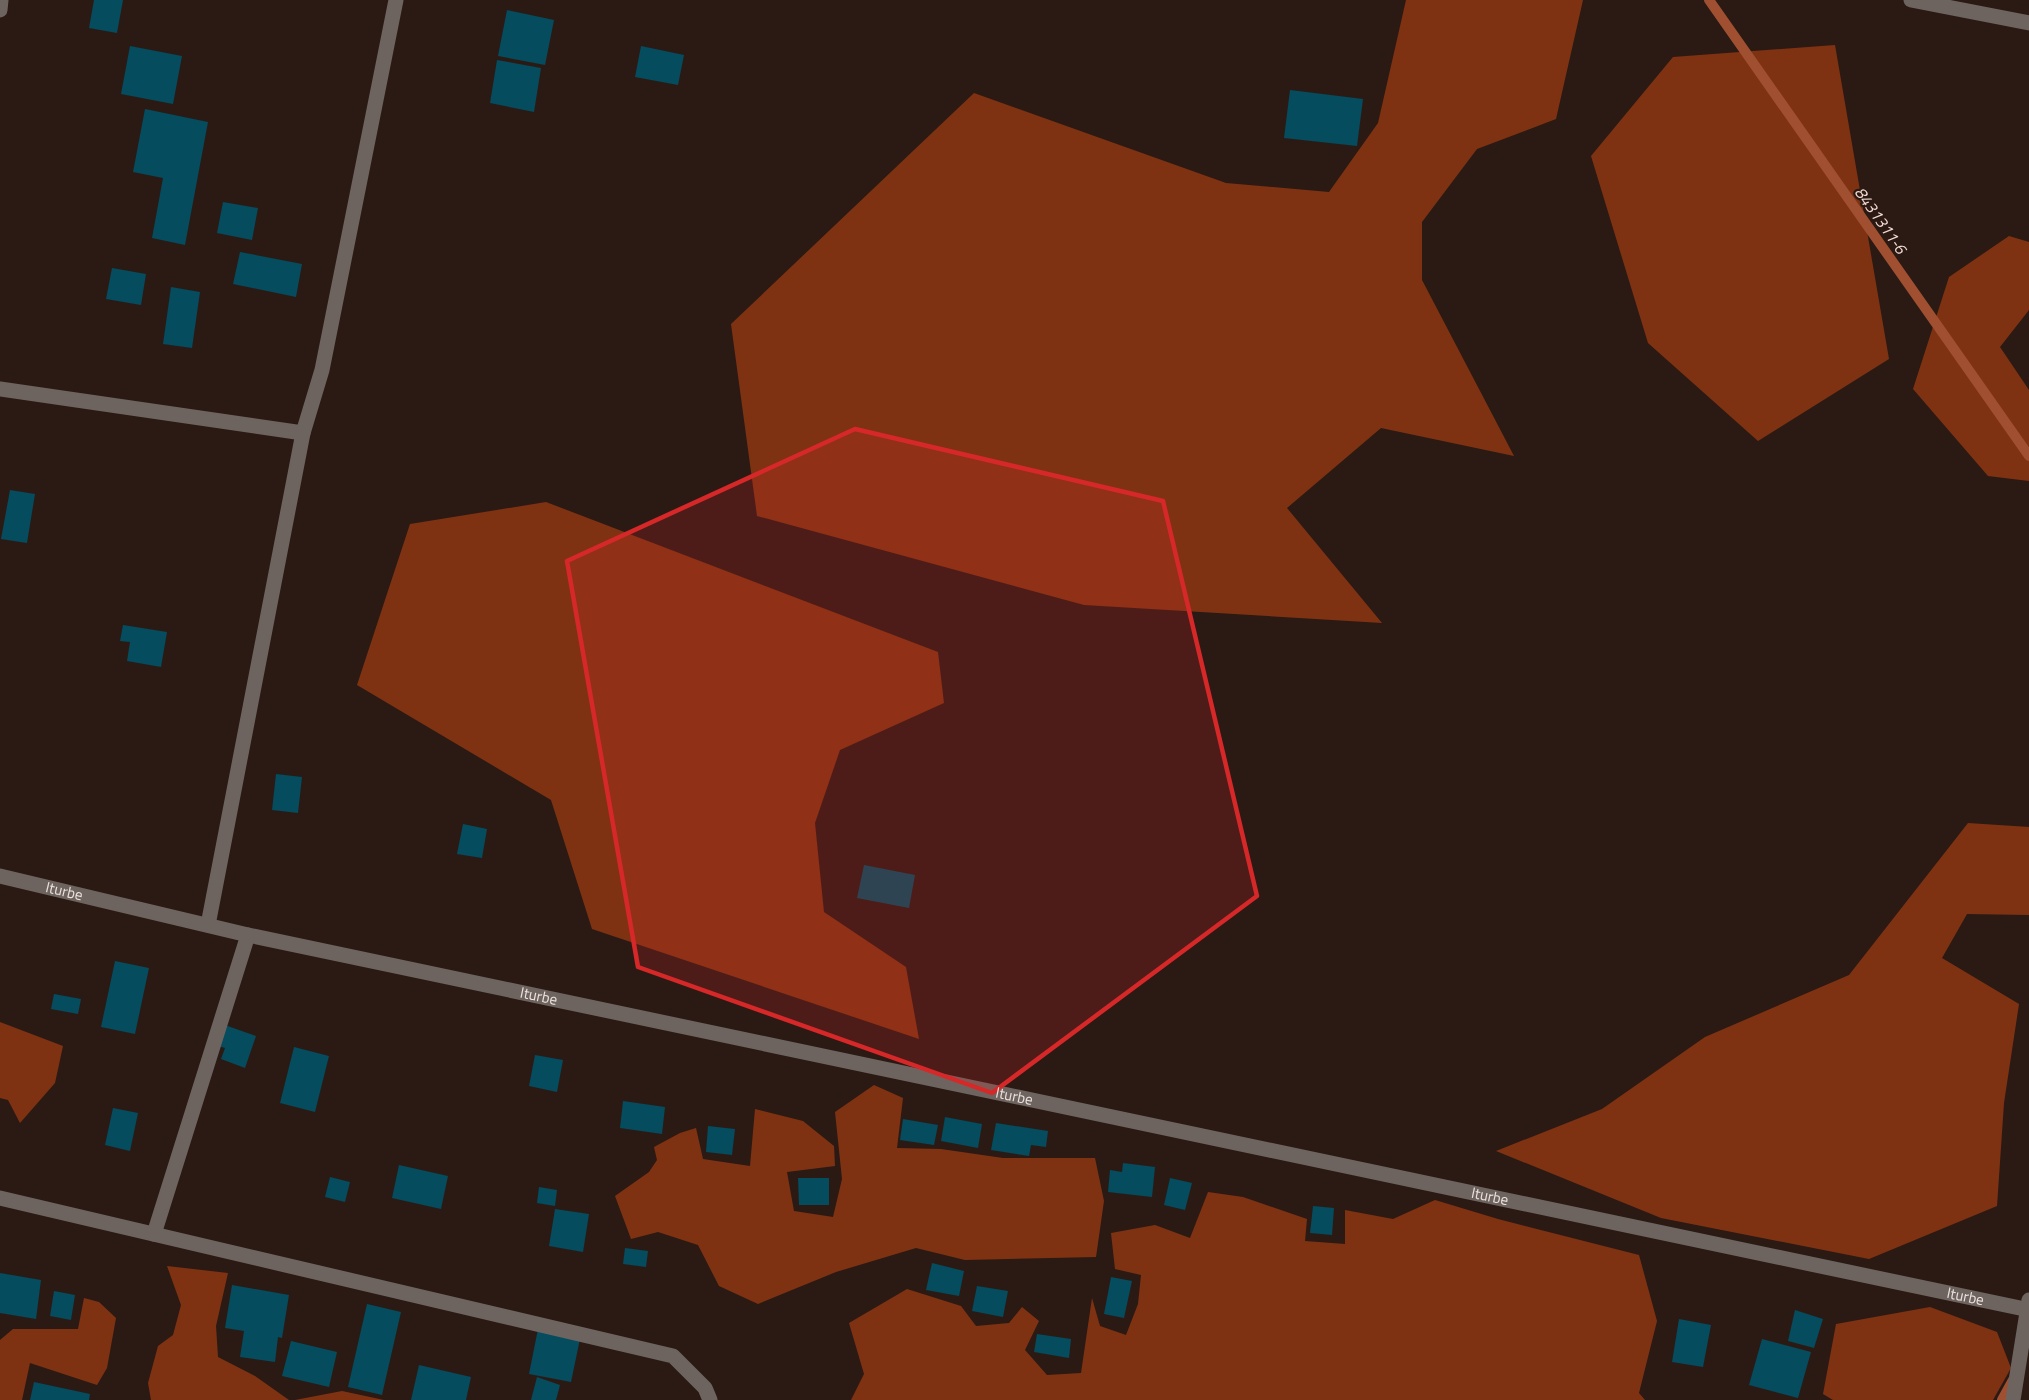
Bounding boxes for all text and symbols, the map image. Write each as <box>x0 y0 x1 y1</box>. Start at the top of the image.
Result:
water label: 8431311-6 <box>1849 182 1914 260</box>
street label: Iturbe <box>43 875 85 906</box>
street label: Iturbe <box>518 981 560 1011</box>
street label: Iturbe <box>994 1081 1035 1111</box>
street label: Iturbe <box>1469 1181 1511 1211</box>
street label: Iturbe <box>1945 1281 1986 1311</box>

